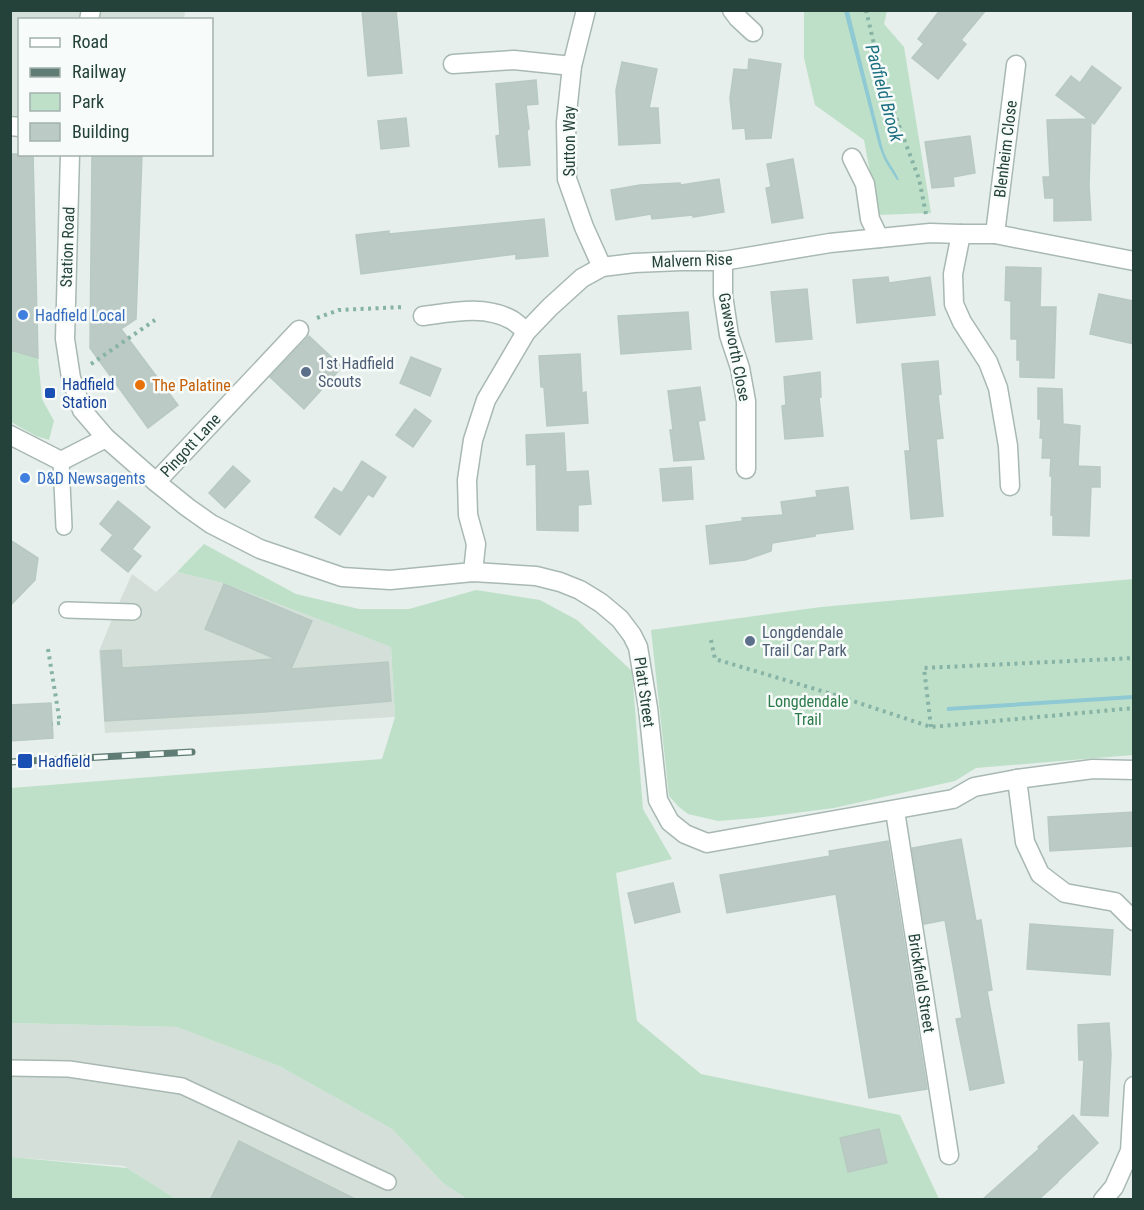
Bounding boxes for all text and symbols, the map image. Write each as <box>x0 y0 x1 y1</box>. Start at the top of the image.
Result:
legend <box>18 18 213 156</box>
text: Road <box>72 31 108 52</box>
water label: Padfield Brook <box>861 42 908 145</box>
text: Railway <box>72 61 127 82</box>
text: Park <box>72 91 104 112</box>
street label: Blenheim Close <box>990 99 1021 199</box>
street label: Sutton Way <box>560 105 579 176</box>
text: Building <box>72 121 129 142</box>
street label: Station Road <box>57 206 78 288</box>
street label: Malvern Rise <box>651 250 733 271</box>
street label: Gawsworth Close <box>715 291 754 403</box>
place label: Hadfield Local <box>35 306 126 325</box>
marker: Hadfield Local <box>16 308 30 322</box>
place label: 1st Hadfield Scouts <box>318 354 394 391</box>
marker: 1st Hadfield Scouts <box>299 365 313 379</box>
place label: Hadfield Station <box>62 375 114 412</box>
place label: The Palatine <box>152 376 231 395</box>
marker: The Palatine <box>133 378 147 392</box>
marker: Hadfield Station <box>43 386 57 400</box>
street label: Pingott Lane <box>156 410 225 481</box>
place label: D&D Newsagents <box>37 469 146 488</box>
marker: D&D Newsagents <box>18 471 32 485</box>
place label: Longdendale Trail Car Park <box>762 623 848 660</box>
marker: Longdendale Trail Car Park <box>743 634 757 648</box>
street label: Platt Street <box>630 656 659 729</box>
park label: Longdendale Trail <box>767 692 849 729</box>
marker: Hadfield <box>16 752 34 770</box>
place label: Hadfield <box>38 752 90 771</box>
street label: Brickfield Street <box>904 932 939 1034</box>

